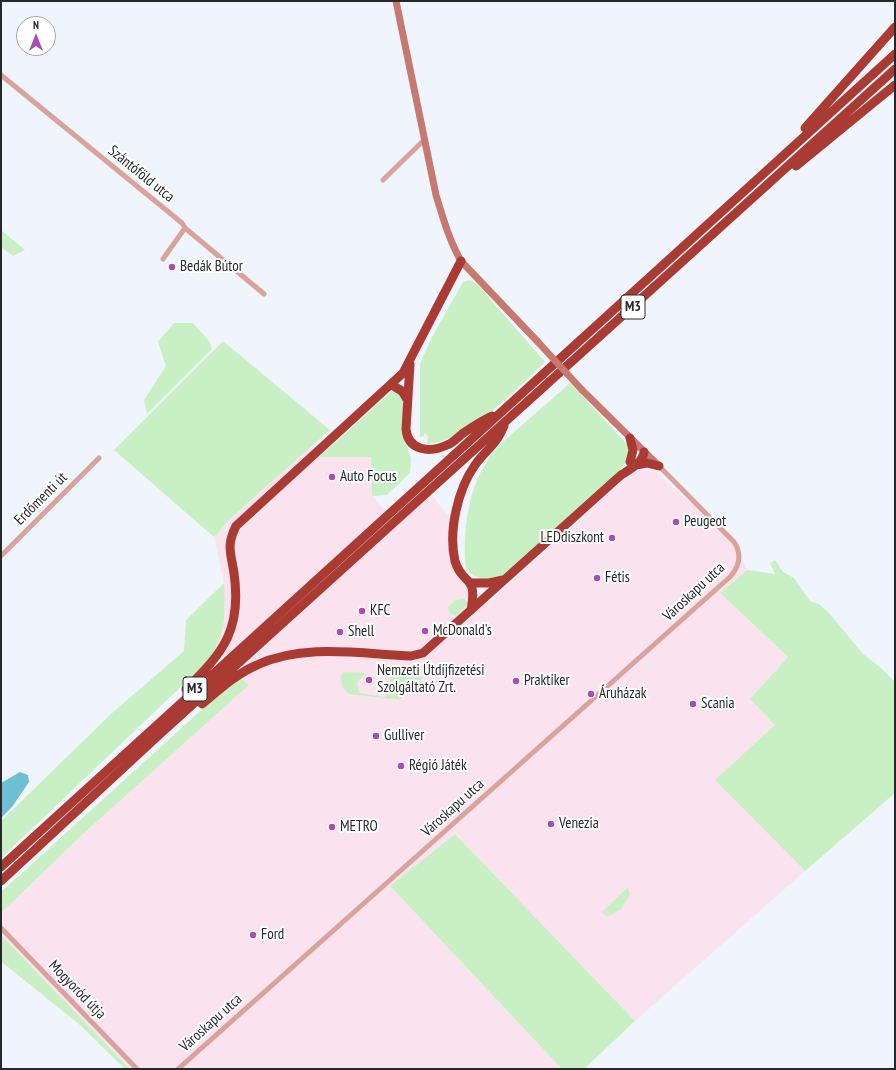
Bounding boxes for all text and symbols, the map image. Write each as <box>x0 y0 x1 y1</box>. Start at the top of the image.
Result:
north arrow <box>16 16 56 56</box>
text: N <box>33 18 39 32</box>
street label: Szántóföld utca <box>104 142 178 206</box>
place label: Bedák Bútor <box>180 258 243 276</box>
marker: Bedák Bútor <box>167 262 177 272</box>
road number: M3 <box>621 295 645 319</box>
place label: Auto Focus <box>340 468 397 486</box>
street label: Erdőmenti út <box>11 469 71 529</box>
marker: Auto Focus <box>327 472 337 482</box>
place label: Peugeot <box>684 513 726 531</box>
marker: Peugeot <box>671 517 681 527</box>
place label: LEDdiszkont <box>540 529 604 547</box>
marker: LEDdiszkont <box>607 533 617 543</box>
street label: Városkapu utca <box>659 559 729 625</box>
place label: Fétis <box>605 569 630 587</box>
marker: Fétis <box>592 573 602 583</box>
place label: KFC <box>370 602 390 620</box>
marker: KFC <box>357 606 367 616</box>
place label: McDonald's <box>433 622 492 640</box>
place label: Shell <box>348 623 374 641</box>
marker: McDonald's <box>420 626 430 636</box>
marker: Shell <box>335 627 345 637</box>
place label: Nemzeti Útdíjfizetési Szolgáltató Zrt. <box>377 662 484 697</box>
place label: Praktiker <box>524 672 570 690</box>
marker: Nemzeti Útdíjfizetési Szolgáltató Zrt. <box>364 675 374 685</box>
marker: Praktiker <box>511 676 521 686</box>
road number: M3 <box>183 677 207 701</box>
place label: Áruházak <box>599 685 647 703</box>
marker: Áruházak <box>586 689 596 699</box>
place label: Scania <box>701 695 735 713</box>
marker: Scania <box>688 699 698 709</box>
place label: Gulliver <box>384 727 424 745</box>
marker: Gulliver <box>371 731 381 741</box>
place label: Régió Játék <box>409 757 467 775</box>
marker: Régió Játék <box>396 761 406 771</box>
street label: Városkapu utca <box>418 775 488 841</box>
place label: Venezia <box>559 815 599 833</box>
place label: METRO <box>340 818 378 836</box>
marker: Venezia <box>546 819 556 829</box>
marker: METRO <box>327 822 337 832</box>
place label: Ford <box>261 926 284 944</box>
marker: Ford <box>248 930 258 940</box>
street label: Mogyoród útja <box>45 957 109 1023</box>
street label: Városkapu utca <box>176 990 246 1056</box>

